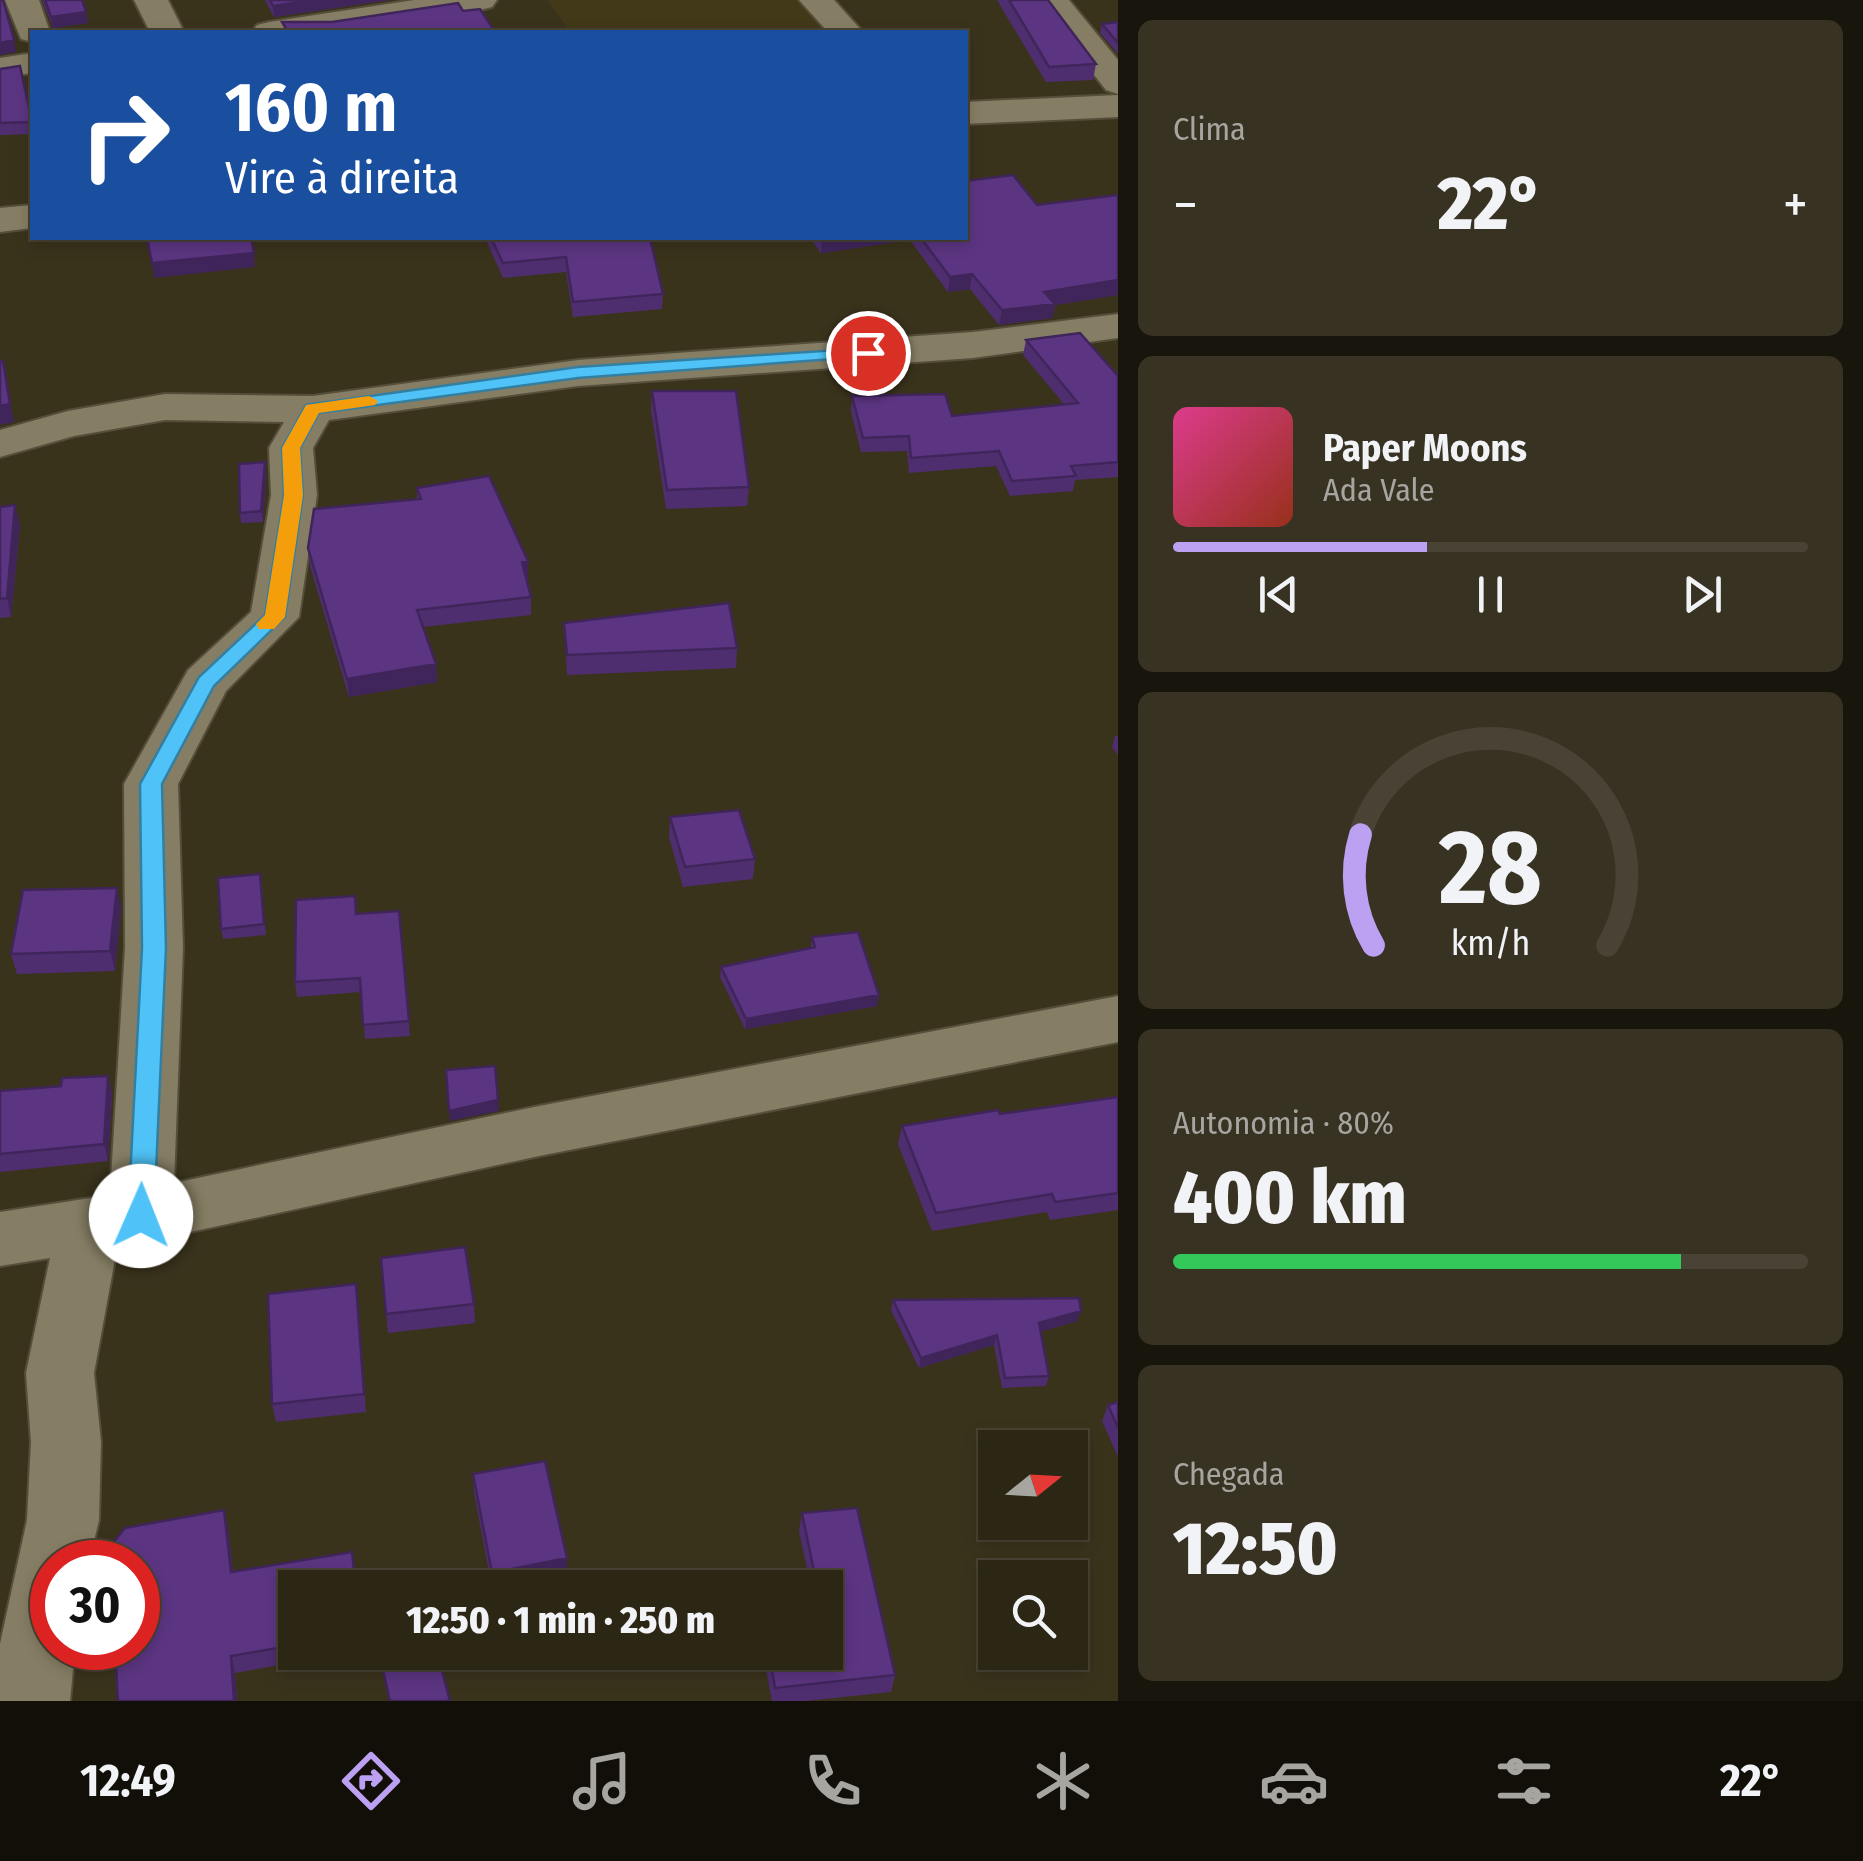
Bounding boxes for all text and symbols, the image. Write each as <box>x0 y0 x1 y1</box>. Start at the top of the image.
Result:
text: 160 m <box>225 66 397 150</box>
icon: right <box>60 70 190 200</box>
text: Clima <box>1173 110 1246 148</box>
text: Vire à direita <box>225 151 459 205</box>
text: 22° <box>1438 159 1543 249</box>
text: − <box>1173 172 1198 238</box>
text: + <box>1783 172 1808 238</box>
pin <box>826 311 911 396</box>
icon: arrive <box>841 326 896 381</box>
text: Paper Moons <box>1323 425 1527 471</box>
text: Ada Vale <box>1323 471 1435 509</box>
icon: previous <box>1251 567 1306 622</box>
icon: pause <box>1463 567 1518 622</box>
icon: next <box>1675 567 1730 622</box>
text: 28 <box>1438 806 1542 931</box>
text: km/h <box>1451 922 1530 964</box>
text: Autonomia · 80% <box>1173 1104 1394 1142</box>
text: 400 km <box>1173 1153 1407 1243</box>
position arrow <box>89 1164 193 1268</box>
north arrow <box>978 1430 1088 1540</box>
map controls <box>978 1430 1088 1670</box>
text: Chegada <box>1173 1455 1285 1493</box>
text: 12:50 <box>1173 1504 1338 1594</box>
speed limit sign: 30 <box>30 1540 160 1670</box>
button: search <box>978 1560 1088 1670</box>
text: 12:50 · 1 min · 250 m <box>406 1597 715 1643</box>
icon: directions <box>336 1746 406 1816</box>
icon: music <box>567 1746 637 1816</box>
icon: phone <box>798 1746 868 1816</box>
icon: climate <box>1028 1746 1098 1816</box>
icon: car <box>1259 1746 1329 1816</box>
icon: filters <box>1489 1746 1559 1816</box>
text: 12:49 <box>80 1754 176 1808</box>
text: 22° <box>1720 1754 1783 1808</box>

